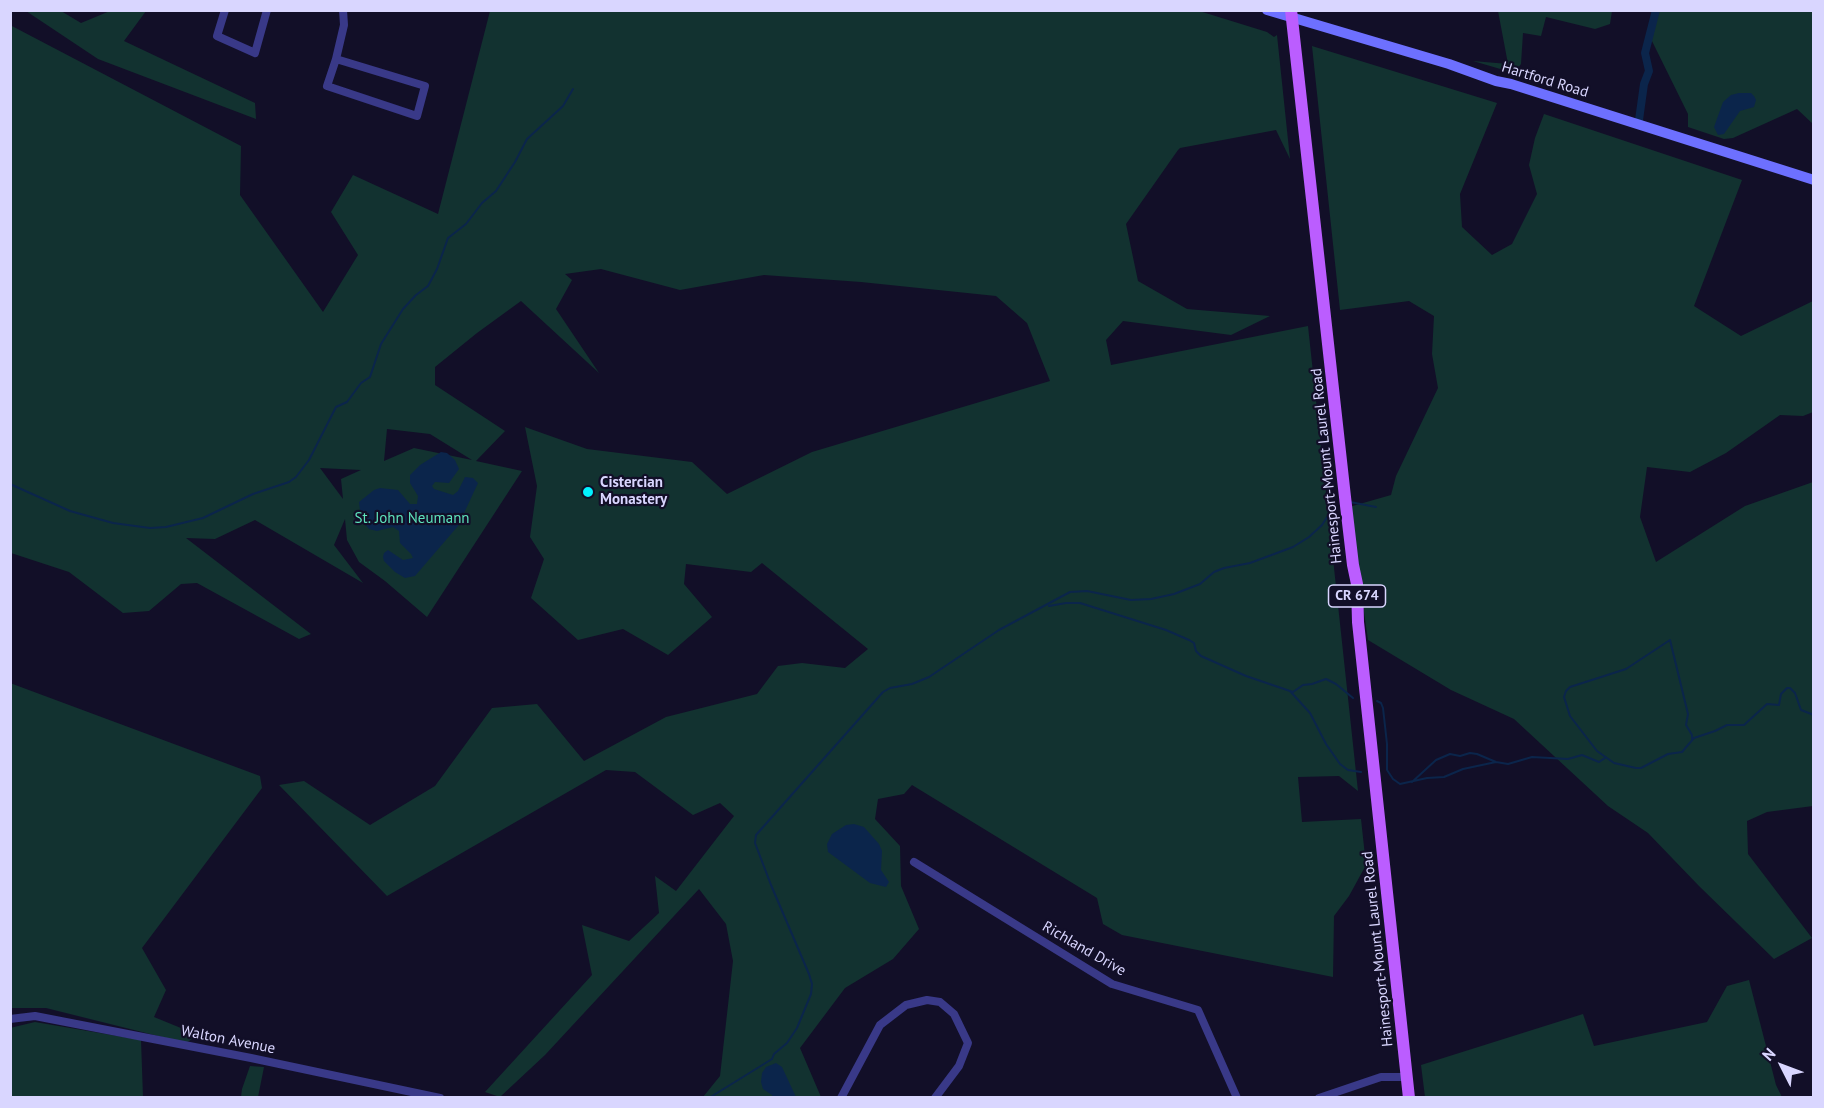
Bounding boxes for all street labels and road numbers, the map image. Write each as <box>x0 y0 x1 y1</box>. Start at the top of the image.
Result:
street label: Hartford Road <box>1499 58 1591 102</box>
street label: Hainesport-Mount Laurel Road <box>1308 367 1346 565</box>
road number: CR 674 <box>1328 585 1386 607</box>
street label: Hainesport-Mount Laurel Road <box>1359 850 1397 1048</box>
street label: Richland Drive <box>1039 918 1129 980</box>
street label: Walton Avenue <box>179 1022 277 1058</box>

